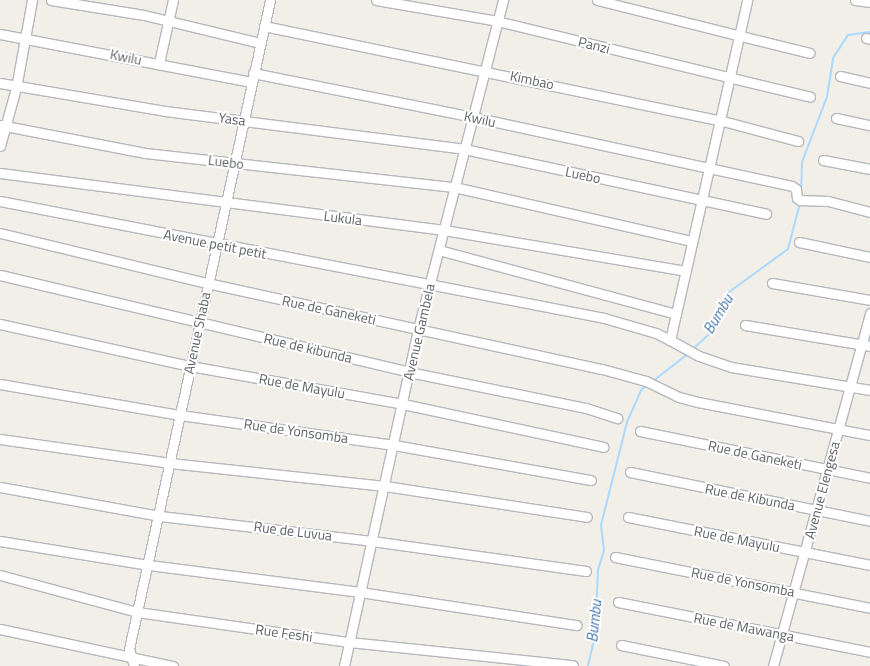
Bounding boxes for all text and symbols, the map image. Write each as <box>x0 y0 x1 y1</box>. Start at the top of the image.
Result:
street label: Panzi <box>576 33 612 57</box>
street label: Kwilu <box>109 46 143 68</box>
street label: Kimbao <box>508 67 556 93</box>
street label: Kwilu <box>463 107 497 131</box>
street label: Yasa <box>217 109 247 129</box>
street label: Luebo <box>207 151 245 173</box>
street label: Luebo <box>564 163 602 187</box>
street label: Lukula <box>323 207 363 229</box>
street label: Avenue petit petit <box>162 226 268 262</box>
street label: Avenue Gambela <box>400 282 438 382</box>
street label: Avenue Shaba <box>180 290 214 376</box>
water label: Bumbu <box>699 291 737 337</box>
street label: Rue de Ganeketi <box>281 292 377 328</box>
street label: Rue de kibunda <box>262 330 354 366</box>
street label: Rue de Mayulu <box>258 370 346 402</box>
street label: Rue de Yonsomba <box>243 415 349 447</box>
street label: Rue de Ganeketi <box>707 437 803 473</box>
street label: Avenue Elengesa <box>801 439 843 541</box>
street label: Rue de Kibunda <box>703 480 797 514</box>
street label: Rue de Luvua <box>253 518 333 544</box>
street label: Rue de Mayulu <box>693 522 781 556</box>
street label: Rue de Yonsomba <box>690 564 796 600</box>
water label: Bumbu <box>583 599 605 643</box>
street label: Rue de Mawanga <box>692 609 796 645</box>
street label: Rue Feshi <box>254 621 314 645</box>

